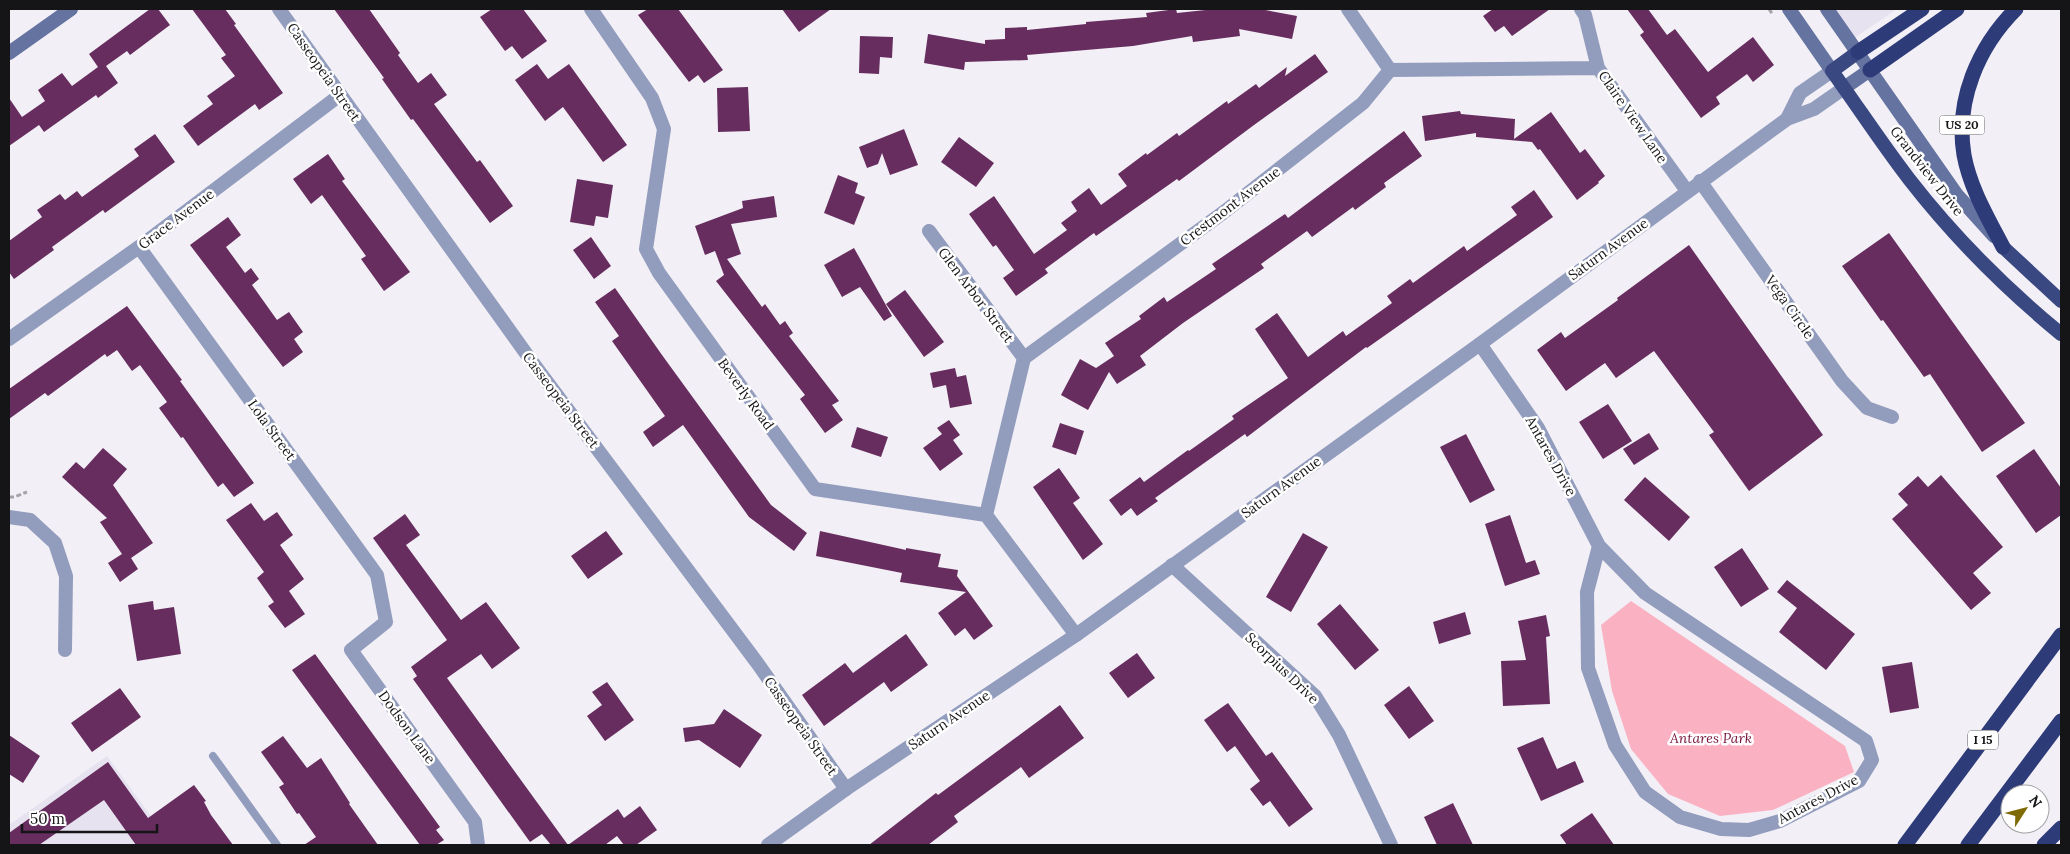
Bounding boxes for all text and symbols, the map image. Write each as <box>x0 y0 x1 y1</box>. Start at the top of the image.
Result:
street label: Casseopeia Street <box>283 19 365 125</box>
street label: Claire View Lane <box>1594 67 1672 167</box>
road number: US 20 <box>1940 116 1984 134</box>
street label: Grandview Drive <box>1886 122 1968 220</box>
street label: Crestmont Avenue <box>1176 162 1284 250</box>
street label: Grace Avenue <box>135 184 218 253</box>
street label: Saturn Avenue <box>1564 214 1652 284</box>
street label: Glen Arbor Street <box>934 244 1018 347</box>
street label: Vega Circle <box>1761 271 1819 343</box>
street label: Casseopeia Street <box>519 348 603 452</box>
street label: Beverly Road <box>714 355 778 433</box>
street label: Lola Street <box>244 396 300 464</box>
street label: Antares Drive <box>1521 412 1581 499</box>
street label: Saturn Avenue <box>1237 452 1325 522</box>
street label: Scorpius Drive <box>1241 628 1323 708</box>
street label: Casseopeia Street <box>760 673 842 779</box>
street label: Saturn Avenue <box>905 686 994 754</box>
street label: Dodson Lane <box>375 687 440 767</box>
park label: Antares Park <box>1669 729 1752 747</box>
road number: I 15 <box>1968 730 1998 750</box>
street label: Antares Drive <box>1774 770 1862 828</box>
north arrow <box>2000 784 2050 834</box>
text: N <box>2025 792 2046 811</box>
scale bar <box>22 802 158 834</box>
text: 50 m <box>30 809 65 828</box>

